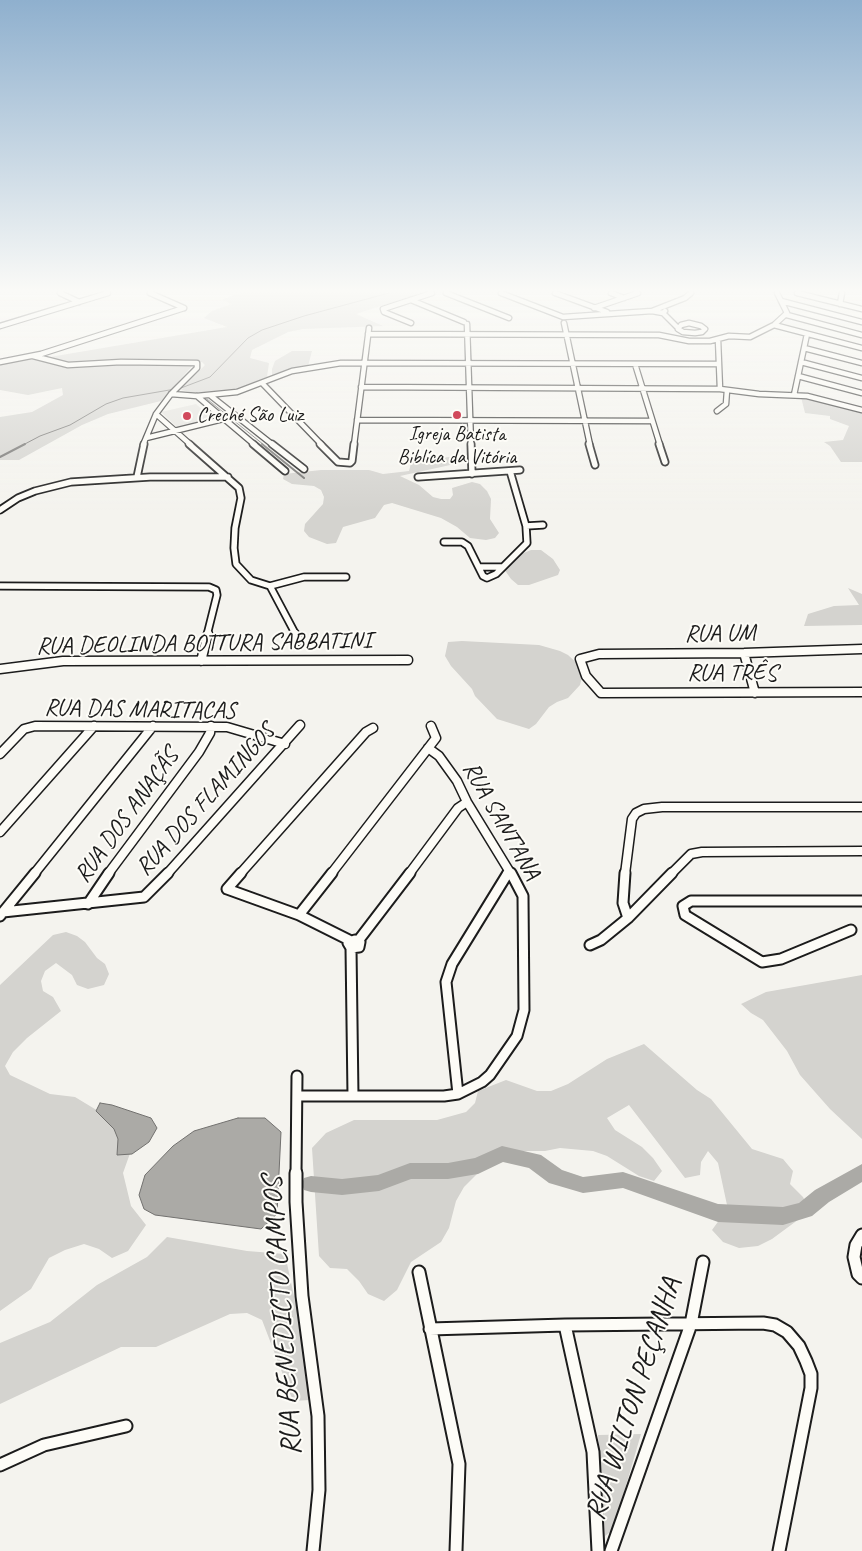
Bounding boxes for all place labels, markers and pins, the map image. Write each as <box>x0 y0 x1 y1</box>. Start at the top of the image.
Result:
place label: Creché São Luiz <box>197 404 303 428</box>
marker: Igreja Batista Biblíca da Vitória <box>451 409 463 421</box>
marker: Creché São Luiz <box>181 410 193 422</box>
place label: Igreja Batista Biblíca da Vitória <box>398 423 516 470</box>

